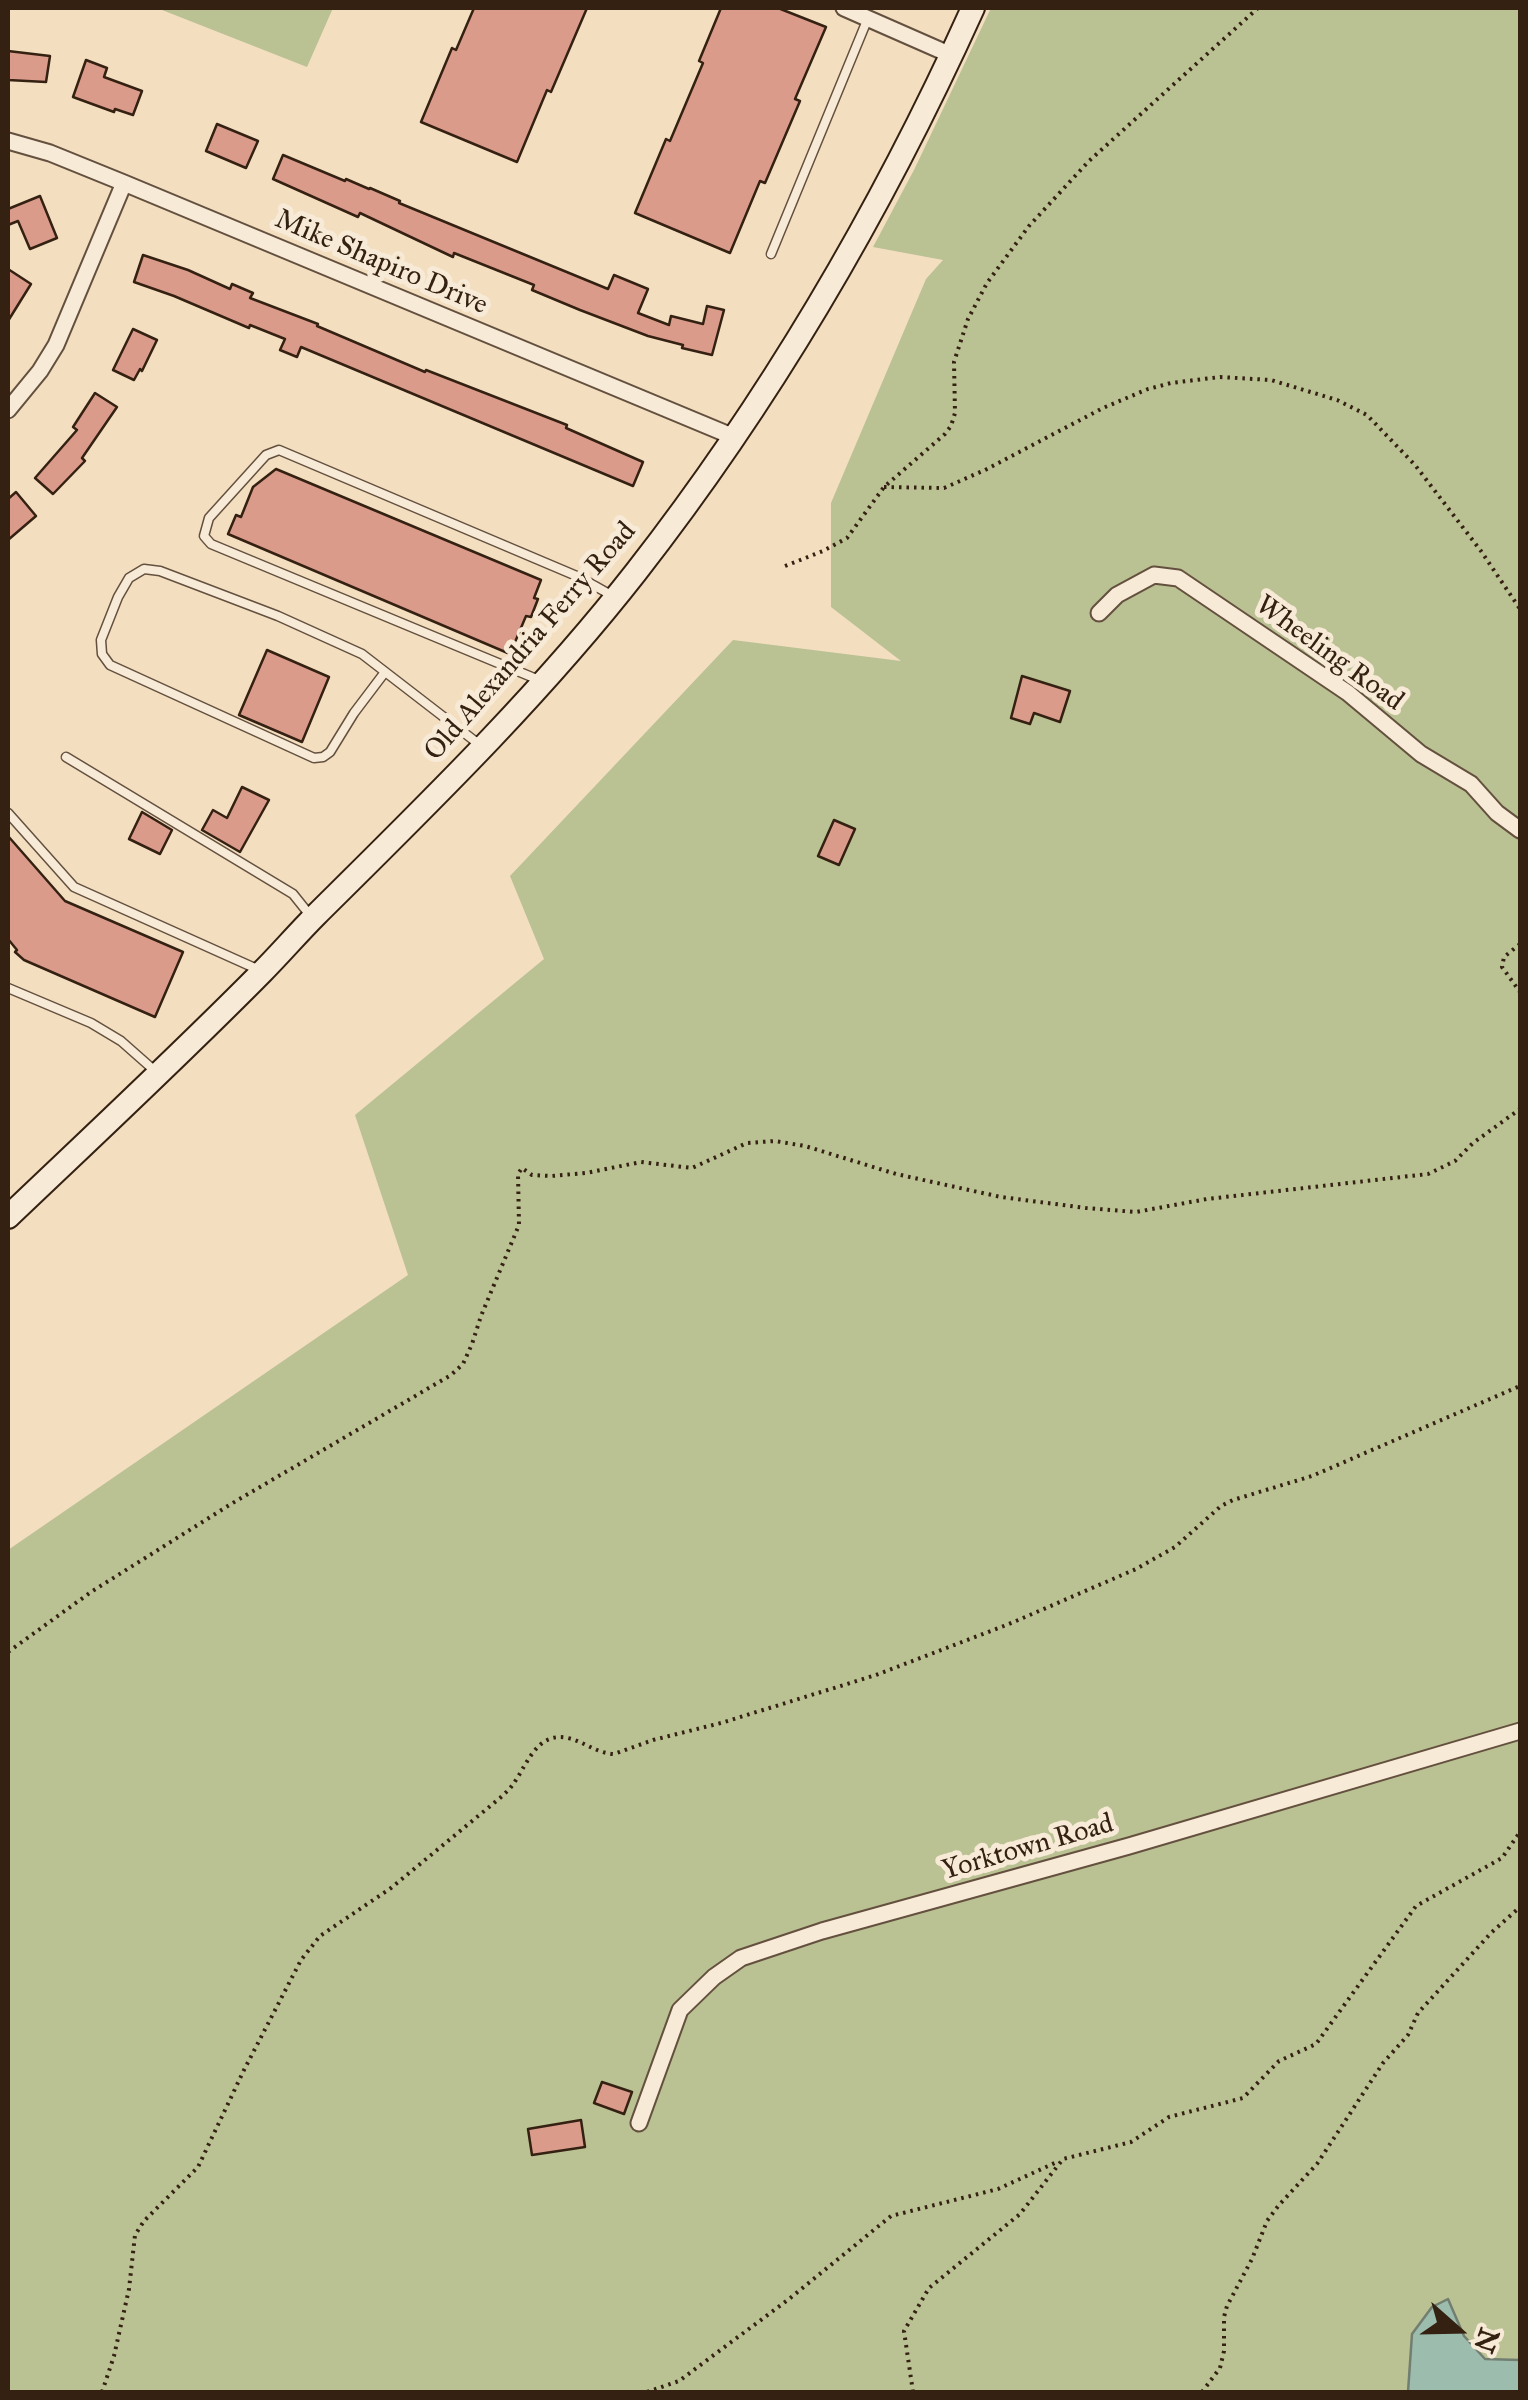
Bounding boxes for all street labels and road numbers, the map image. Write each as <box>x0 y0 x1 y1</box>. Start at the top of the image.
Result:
street label: Mike Shapiro Drive <box>270 203 492 323</box>
street label: Old Alexandria Ferry Road <box>418 516 644 768</box>
street label: Wheeling Road <box>1248 589 1410 719</box>
street label: Yorktown Road <box>938 1808 1118 1888</box>

